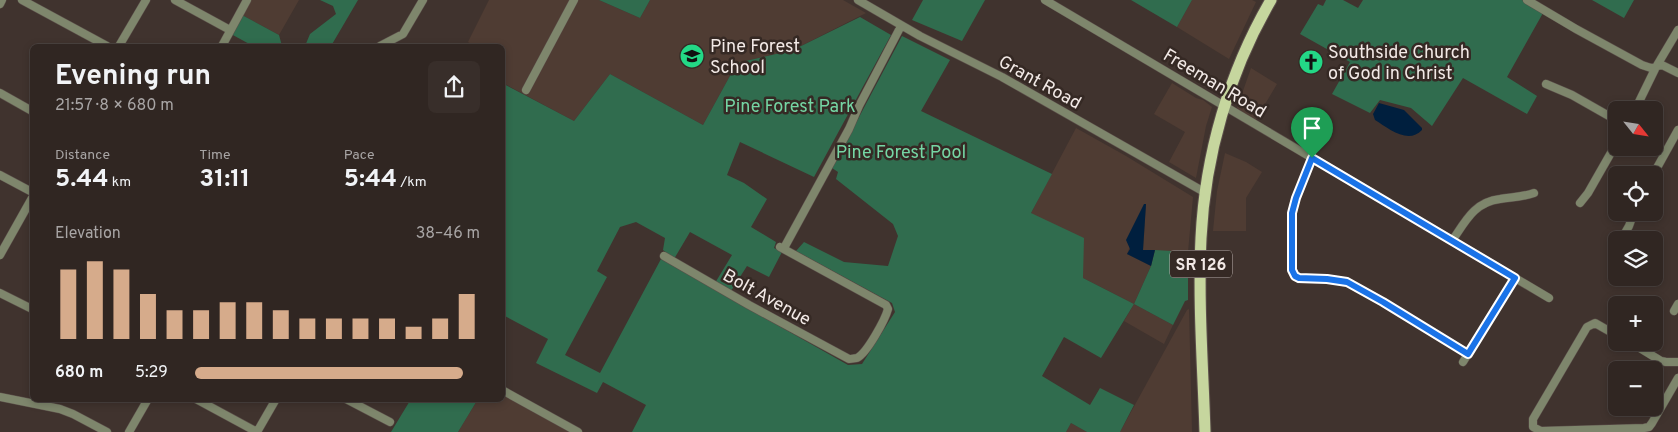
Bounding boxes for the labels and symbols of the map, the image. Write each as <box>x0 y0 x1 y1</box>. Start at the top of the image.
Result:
place label: Pine Forest School <box>710 36 800 80</box>
place label: Southside Church of God in Christ <box>1328 42 1470 86</box>
school or university icon: Pine Forest School <box>679 43 705 69</box>
street label: Freeman Road <box>1158 44 1270 124</box>
church icon: Southside Church of God in Christ <box>1298 49 1324 75</box>
street label: Grant Road <box>994 51 1085 116</box>
park label: Pine Forest Park <box>724 96 856 119</box>
north arrow <box>1608 101 1662 156</box>
pin <box>1291 107 1333 158</box>
park label: Pine Forest Pool <box>836 142 966 165</box>
road number: SR 126 <box>1170 250 1232 278</box>
street label: Bolt Avenue <box>718 265 814 332</box>

